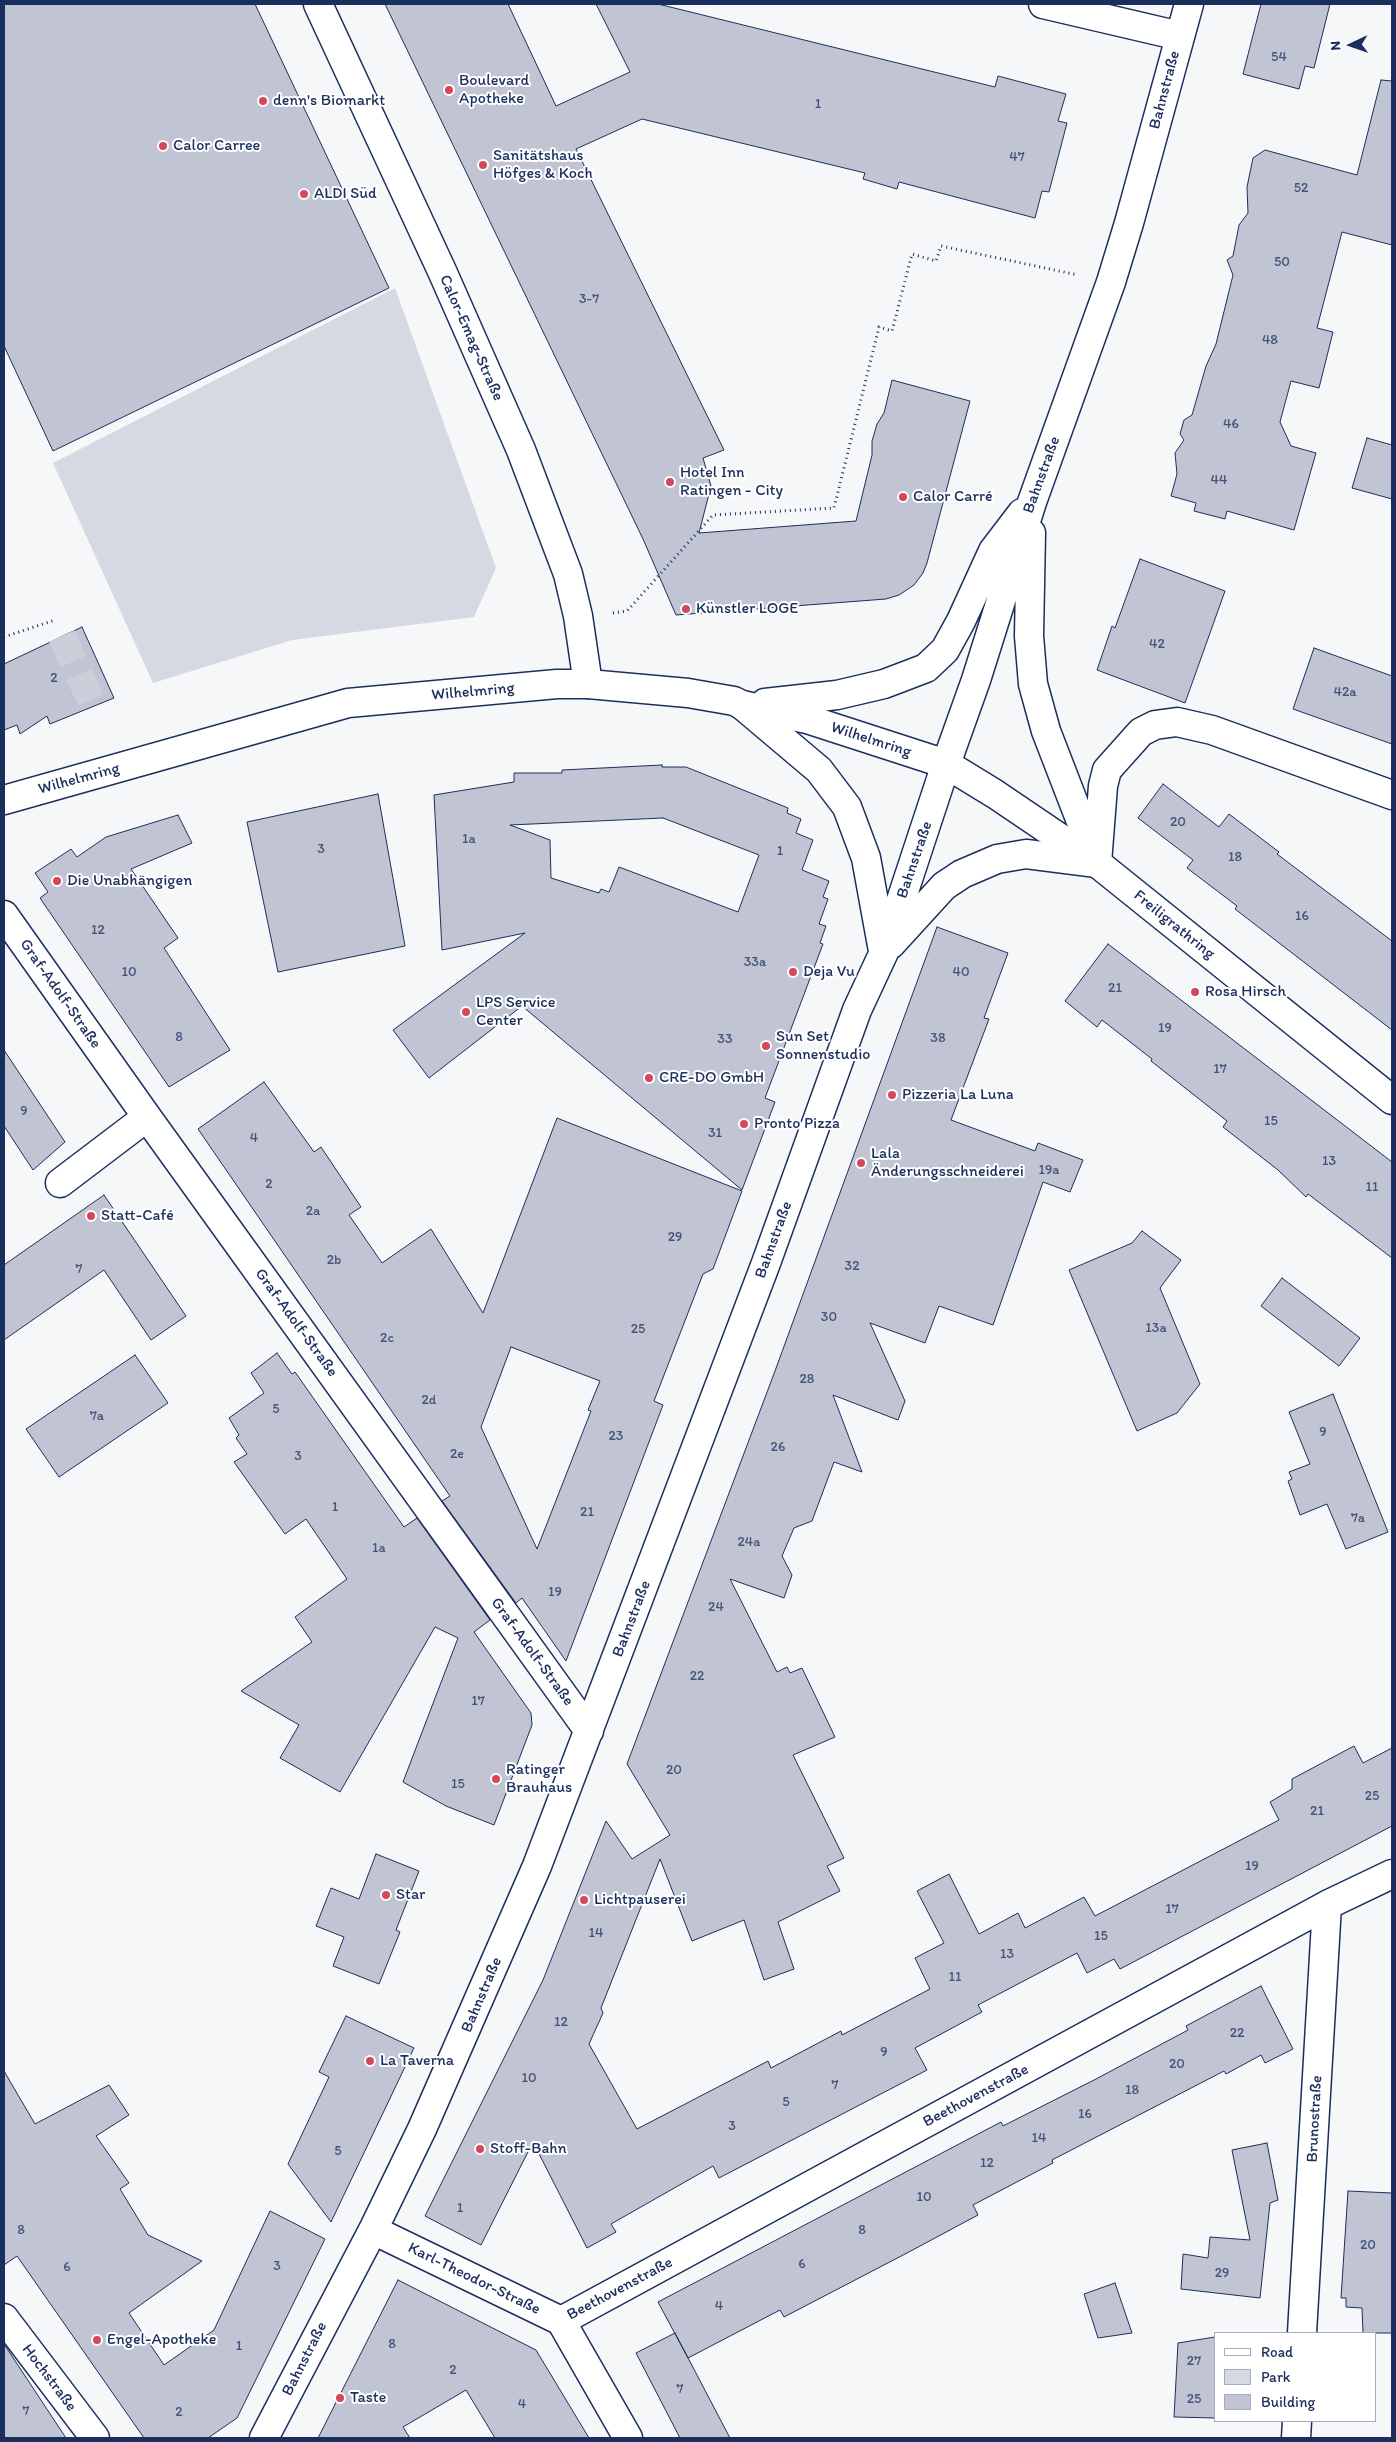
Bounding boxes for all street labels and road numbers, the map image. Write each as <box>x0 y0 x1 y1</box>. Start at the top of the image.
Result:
street label: Bahnstraße <box>1145 49 1185 131</box>
street label: Calor-Emag-Straße <box>435 272 507 404</box>
street label: Bahnstraße <box>1019 434 1065 516</box>
street label: Wilhelmring <box>431 679 515 705</box>
street label: Wilhelmring <box>828 718 914 762</box>
street label: Wilhelmring <box>36 759 122 799</box>
street label: Bahnstraße <box>893 819 937 901</box>
street label: Freiligrathring <box>1129 886 1219 964</box>
street label: Graf-Adolf-Straße <box>15 936 105 1052</box>
street label: Bahnstraße <box>751 1199 797 1281</box>
street label: Graf-Adolf-Straße <box>250 1265 342 1381</box>
street label: Bahnstraße <box>609 1578 655 1660</box>
street label: Graf-Adolf-Straße <box>486 1594 578 1710</box>
street label: Bahnstraße <box>457 1954 507 2036</box>
street label: Beethovenstraße <box>920 2060 1032 2132</box>
street label: Brunostraße <box>1303 2075 1327 2163</box>
street label: Karl-Theodor-Straße <box>404 2239 544 2319</box>
street label: Beethovenstraße <box>564 2253 676 2325</box>
street label: Bahnstraße <box>278 2319 332 2399</box>
street label: Hochstraße <box>17 2340 81 2416</box>

